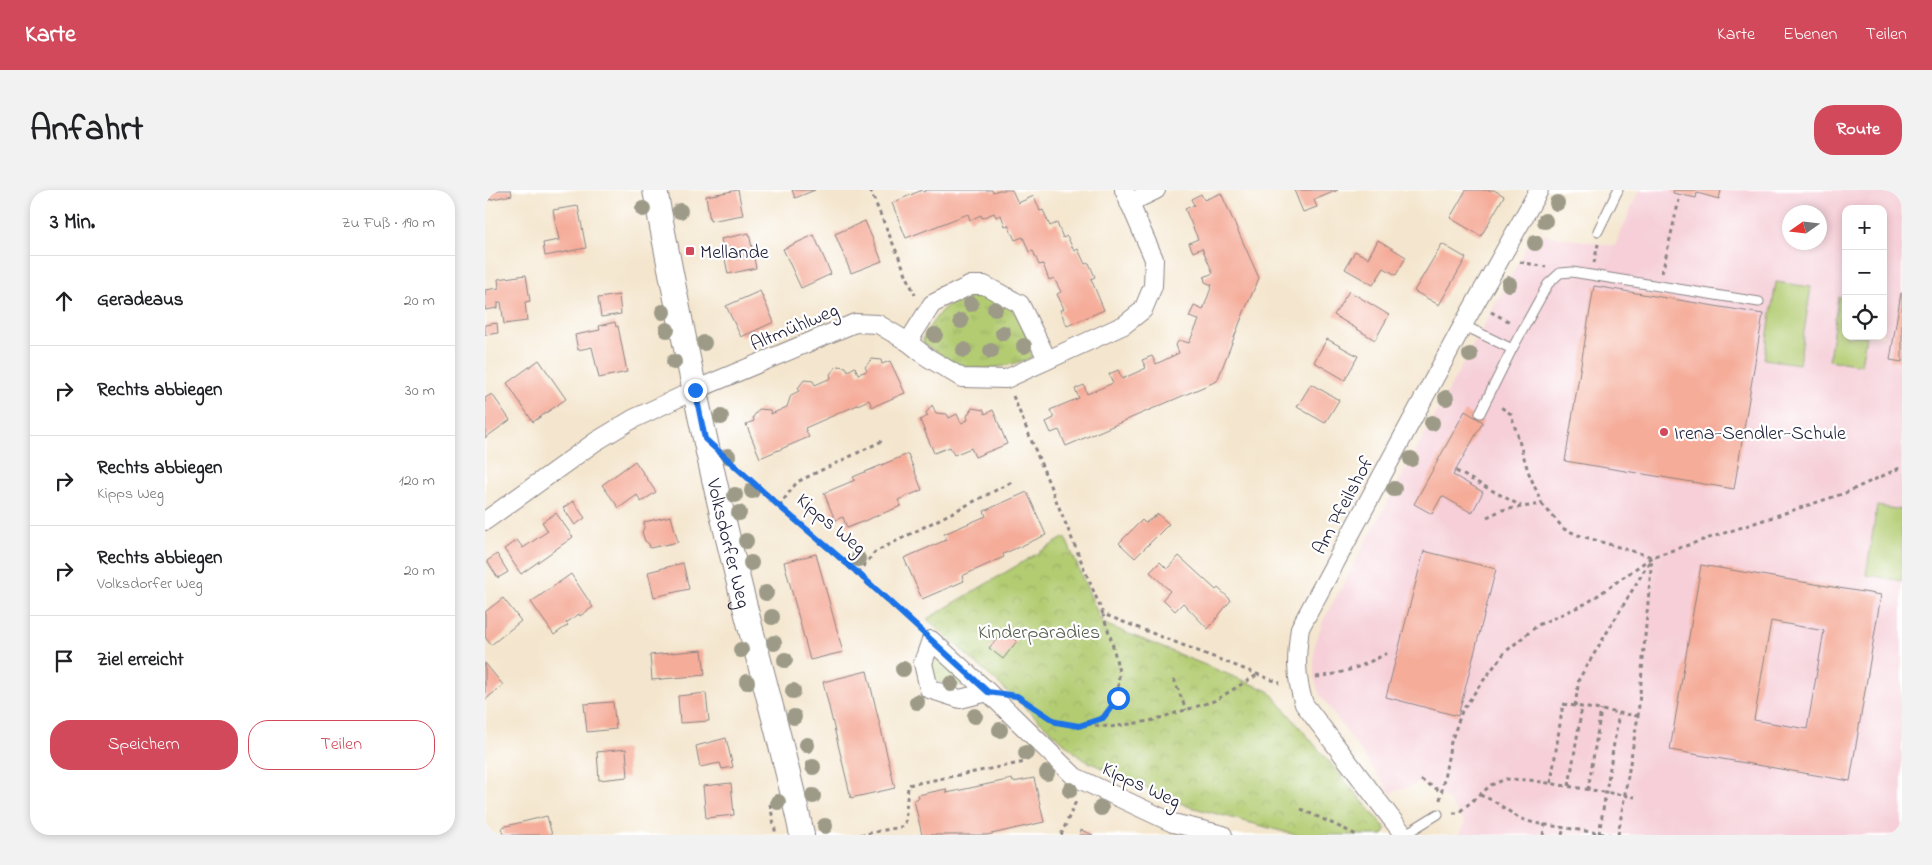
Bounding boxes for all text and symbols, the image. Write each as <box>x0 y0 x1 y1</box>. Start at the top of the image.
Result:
text: Karte <box>25 18 76 53</box>
text: Karte <box>1717 22 1755 48</box>
text: Ebenen <box>1783 22 1837 48</box>
text: Teilen <box>1865 22 1907 48</box>
text: Anfahrt <box>30 105 143 156</box>
button: Route <box>1814 105 1902 155</box>
north arrow <box>1782 205 1827 250</box>
map controls <box>1842 205 1887 340</box>
button: + <box>1842 205 1887 250</box>
text: 3 Min. <box>50 208 95 238</box>
text: Zu Fuß · 190 m <box>341 211 435 235</box>
place label: Mellande <box>700 239 769 268</box>
marker: Mellande <box>684 245 696 257</box>
button: − <box>1842 250 1887 295</box>
icon: ahead <box>50 287 78 315</box>
text: Geradeaus <box>97 287 184 314</box>
text: 20 m <box>404 289 435 313</box>
button: locate <box>1842 295 1887 340</box>
street label: Altmühlweg <box>746 297 844 361</box>
icon: right <box>50 377 78 405</box>
text: Rechts abbiegen <box>97 377 222 404</box>
text: 30 m <box>405 379 435 403</box>
route end <box>684 379 707 402</box>
place label: Irena-Sendler-Schule <box>1674 420 1846 449</box>
marker: Irena-Sendler-Schule <box>1658 426 1670 438</box>
street label: Am Pfeilshof <box>1306 451 1383 561</box>
text: Rechts abbiegen <box>97 455 222 482</box>
icon: right <box>50 467 78 495</box>
text: 120 m <box>399 469 435 493</box>
street label: Volksdorfer Weg <box>697 475 757 612</box>
text: Kipps Weg <box>97 482 164 506</box>
street label: Kipps Weg <box>788 487 872 564</box>
text: Rechts abbiegen <box>97 545 222 572</box>
icon: right <box>50 557 78 585</box>
text: 20 m <box>404 559 435 583</box>
text: Volksdorfer Weg <box>97 572 203 596</box>
park label: Kinderparadies <box>978 619 1100 648</box>
icon: arrive <box>50 647 78 675</box>
text: Ziel erreicht <box>97 647 184 674</box>
route start <box>1107 687 1130 710</box>
button: Speichern <box>50 720 238 770</box>
button: Teilen <box>248 720 435 770</box>
street label: Kipps Weg <box>1096 755 1185 818</box>

